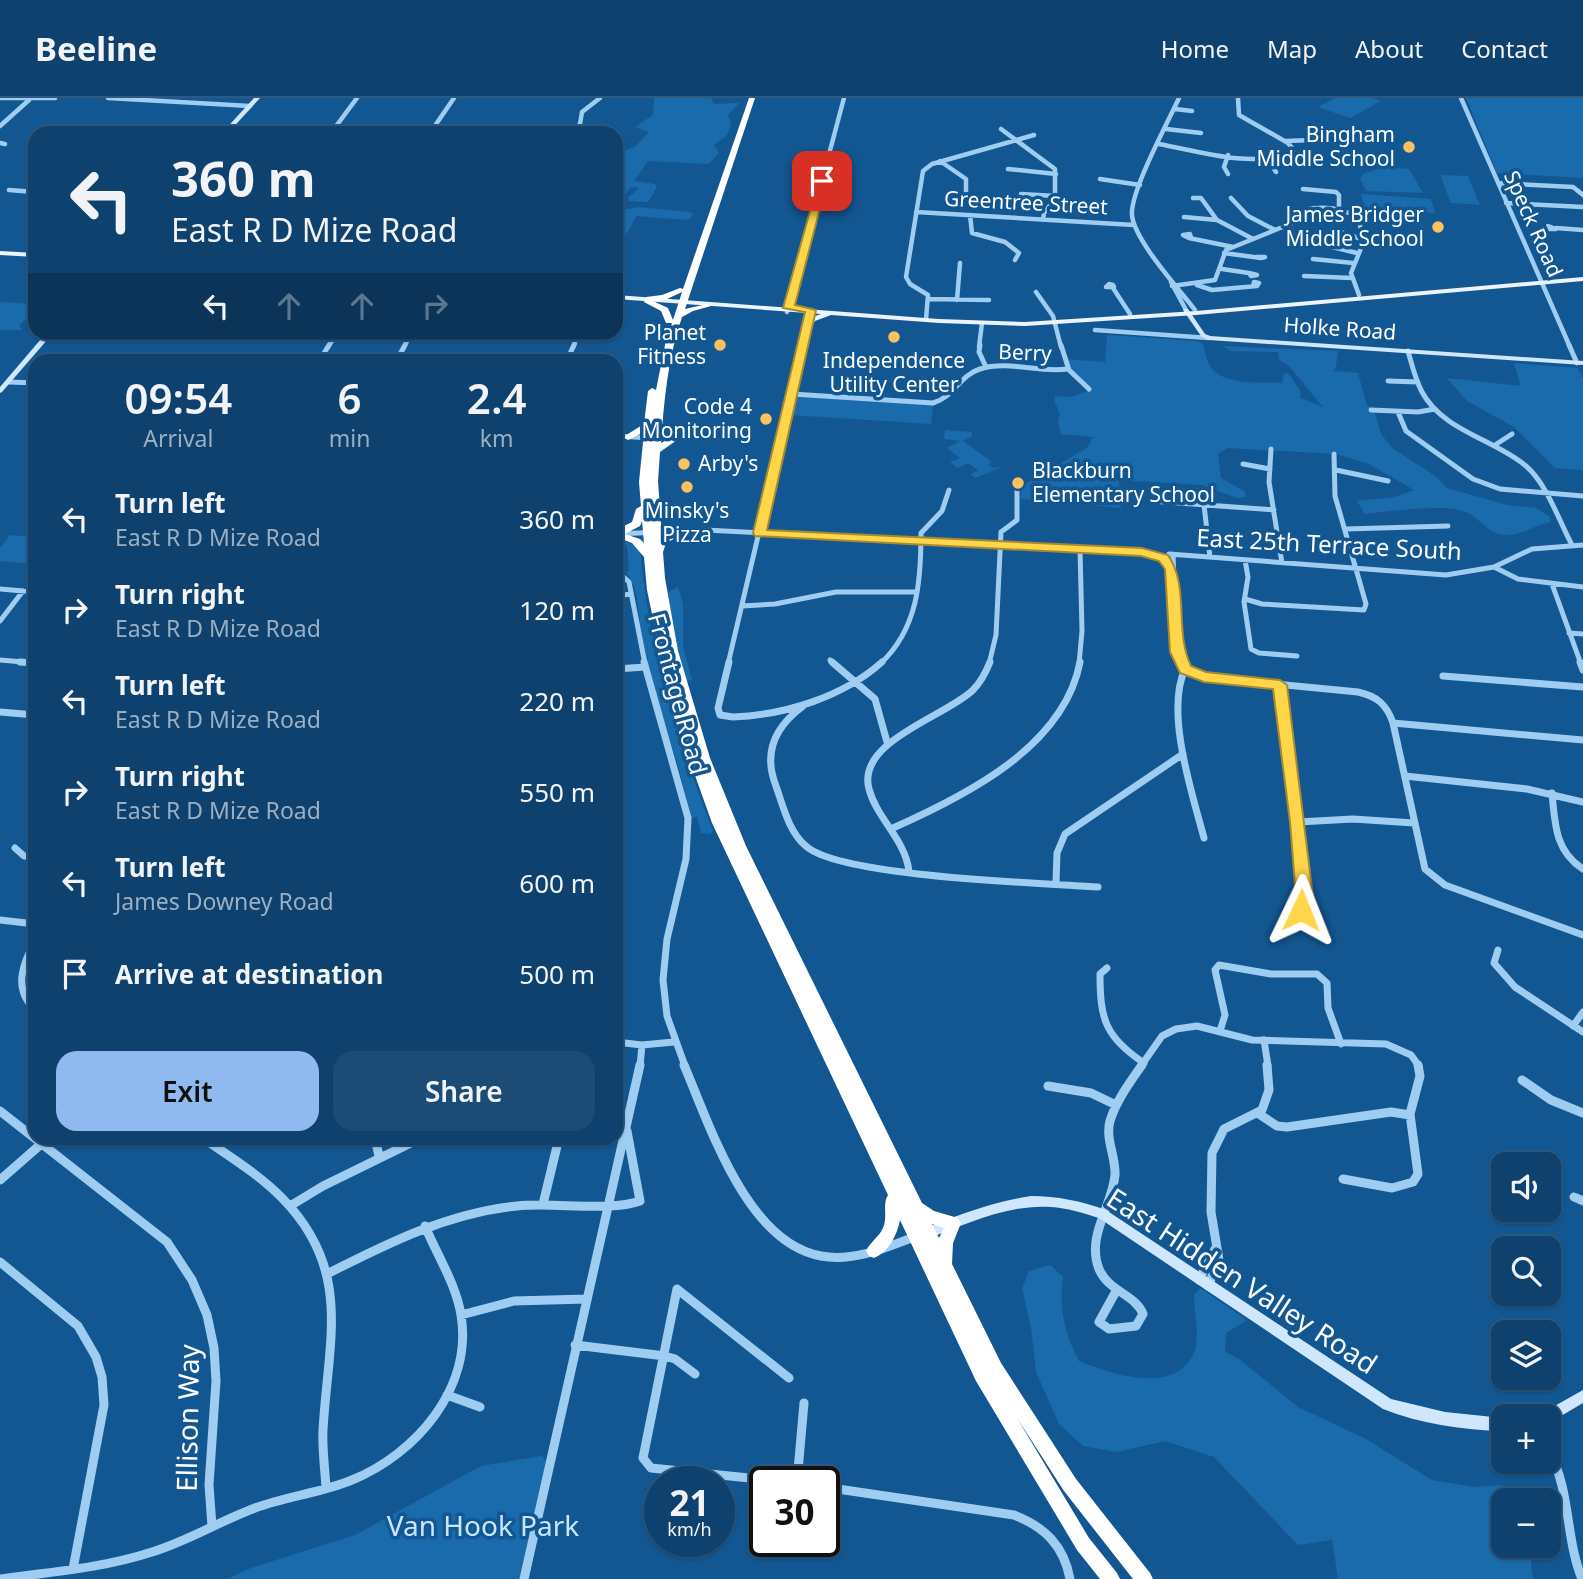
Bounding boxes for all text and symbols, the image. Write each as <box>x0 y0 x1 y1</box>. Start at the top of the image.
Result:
text: Beeline <box>35 26 157 71</box>
text: Home <box>1161 32 1229 65</box>
text: Map <box>1267 32 1317 65</box>
text: About <box>1355 32 1423 65</box>
text: Contact <box>1461 32 1548 65</box>
place label: Bingham Middle School <box>1257 120 1395 172</box>
marker: Bingham Middle School <box>1401 139 1417 155</box>
text: 360 m <box>171 145 316 211</box>
pin <box>792 151 852 211</box>
icon: left <box>56 154 147 245</box>
icon: arrive <box>803 162 841 200</box>
street label: Speck Road <box>1498 166 1570 281</box>
street label: Greentree Street <box>944 184 1109 220</box>
place label: James Bridger Middle School <box>1283 200 1424 252</box>
text: East R D Mize Road <box>171 208 457 251</box>
marker: James Bridger Middle School <box>1430 219 1446 235</box>
icon: left <box>197 287 235 325</box>
icon: ahead <box>270 287 308 325</box>
icon: ahead <box>343 287 381 325</box>
icon: right <box>416 287 454 325</box>
street label: Holke Road <box>1283 310 1397 346</box>
place label: Planet Fitness <box>637 318 706 370</box>
marker: Independence Utility Center <box>886 329 902 345</box>
marker: Planet Fitness <box>712 337 728 353</box>
street label: Berry <box>998 337 1053 367</box>
place label: Independence Utility Center <box>823 346 965 398</box>
text: 09:54 <box>125 369 232 426</box>
text: 6 <box>338 369 362 426</box>
text: 2.4 <box>467 369 527 426</box>
place label: Code 4 Monitoring <box>642 392 752 444</box>
marker: Code 4 Monitoring <box>758 411 774 427</box>
text: Arrival <box>143 422 213 454</box>
text: min <box>329 422 370 454</box>
text: km <box>480 422 514 454</box>
place label: Arby's <box>698 449 758 477</box>
marker: Arby's <box>676 456 692 472</box>
place label: Blackburn Elementary School <box>1032 456 1215 508</box>
marker: Blackburn Elementary School <box>1010 475 1026 491</box>
marker: Minsky's Pizza <box>679 479 695 495</box>
text: Turn left <box>115 485 226 521</box>
place label: Minsky's Pizza <box>645 496 729 548</box>
icon: left <box>56 500 94 538</box>
text: 360 m <box>519 501 595 537</box>
street label: East 25th Terrace South <box>1196 520 1463 567</box>
text: East R D Mize Road <box>115 521 321 553</box>
text: Turn right <box>115 576 245 612</box>
icon: right <box>56 591 94 629</box>
text: 120 m <box>519 592 595 628</box>
street label: Frontage Road <box>641 609 716 778</box>
text: East R D Mize Road <box>115 612 321 644</box>
text: Turn left <box>115 667 226 703</box>
icon: left <box>56 682 94 720</box>
text: 220 m <box>519 683 595 719</box>
text: East R D Mize Road <box>115 703 321 735</box>
text: Turn right <box>115 758 245 794</box>
icon: right <box>56 773 94 811</box>
text: 550 m <box>519 774 595 810</box>
text: East R D Mize Road <box>115 794 321 826</box>
text: Turn left <box>115 849 226 885</box>
icon: left <box>56 864 94 902</box>
text: 600 m <box>519 865 595 901</box>
position arrow <box>1264 873 1338 947</box>
text: James Downey Road <box>115 885 334 917</box>
icon: arrive <box>56 955 94 993</box>
text: Arrive at destination <box>115 956 384 992</box>
text: 500 m <box>519 956 595 992</box>
button: Exit <box>56 1051 319 1131</box>
button: Share <box>333 1051 595 1131</box>
map controls <box>1491 1152 1561 1558</box>
button: sound <box>1491 1152 1561 1222</box>
street label: East Hidden Valley Road <box>1100 1178 1385 1382</box>
button: search <box>1491 1236 1561 1306</box>
button: layers <box>1491 1320 1561 1390</box>
street label: Ellison Way <box>167 1343 207 1492</box>
button: + <box>1491 1404 1561 1474</box>
speed limit sign: 30 <box>749 1466 840 1557</box>
text: 21 <box>669 1479 710 1526</box>
button: − <box>1491 1488 1561 1558</box>
park label: Van Hook Park <box>387 1506 579 1544</box>
text: km/h <box>667 1517 712 1541</box>

